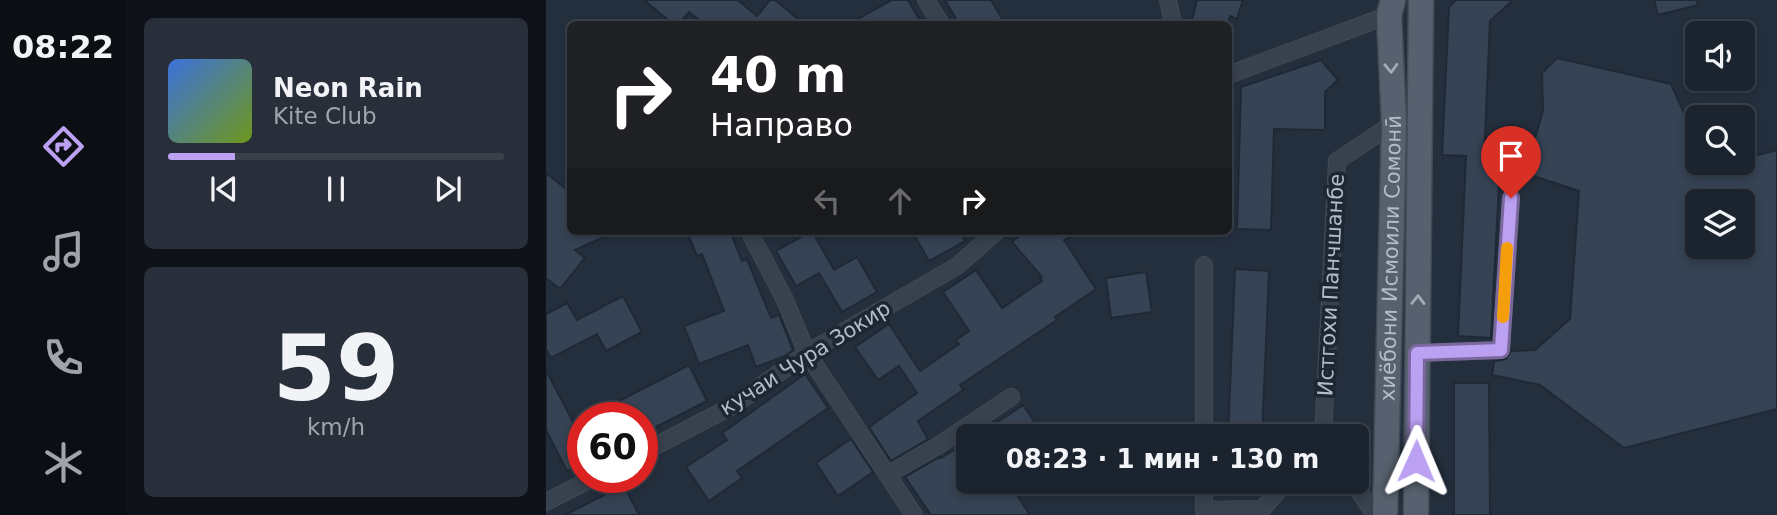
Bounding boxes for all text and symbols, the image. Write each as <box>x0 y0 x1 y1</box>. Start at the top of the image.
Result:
map controls <box>1685 21 1755 259</box>
button: sound <box>1685 21 1755 91</box>
text: 08:22 <box>12 28 114 66</box>
text: 40 m <box>710 47 846 104</box>
icon: right <box>595 49 686 140</box>
one-way arrow <box>1384 63 1399 74</box>
text: Neon Rain <box>273 73 423 103</box>
text: Kite Club <box>273 103 377 129</box>
button: search <box>1685 105 1755 175</box>
text: Направо <box>710 106 853 144</box>
street label: хиёбони Исмоили Сомонӣ <box>1376 115 1406 401</box>
icon: directions <box>39 122 88 171</box>
pin <box>1481 126 1541 198</box>
icon: arrive <box>1492 137 1530 175</box>
icon: previous <box>205 170 243 208</box>
icon: pause <box>317 170 355 208</box>
icon: next <box>429 170 467 208</box>
street label: Истгохи Панчшанбе <box>1313 173 1349 397</box>
icon: left <box>808 182 846 220</box>
icon: ahead <box>881 182 919 220</box>
icon: right <box>954 182 992 220</box>
button: layers <box>1685 189 1755 259</box>
icon: music <box>39 227 88 276</box>
one-way arrow <box>1410 294 1425 305</box>
street label: кучаи Чура Зокир <box>715 296 895 420</box>
text: 59 <box>273 316 399 421</box>
icon: phone <box>39 333 88 382</box>
speed limit sign: 60 <box>567 402 658 493</box>
text: km/h <box>307 414 365 440</box>
position arrow <box>1379 424 1453 498</box>
icon: climate <box>39 438 88 487</box>
text: 08:23 · 1 мин · 130 m <box>1006 444 1319 474</box>

